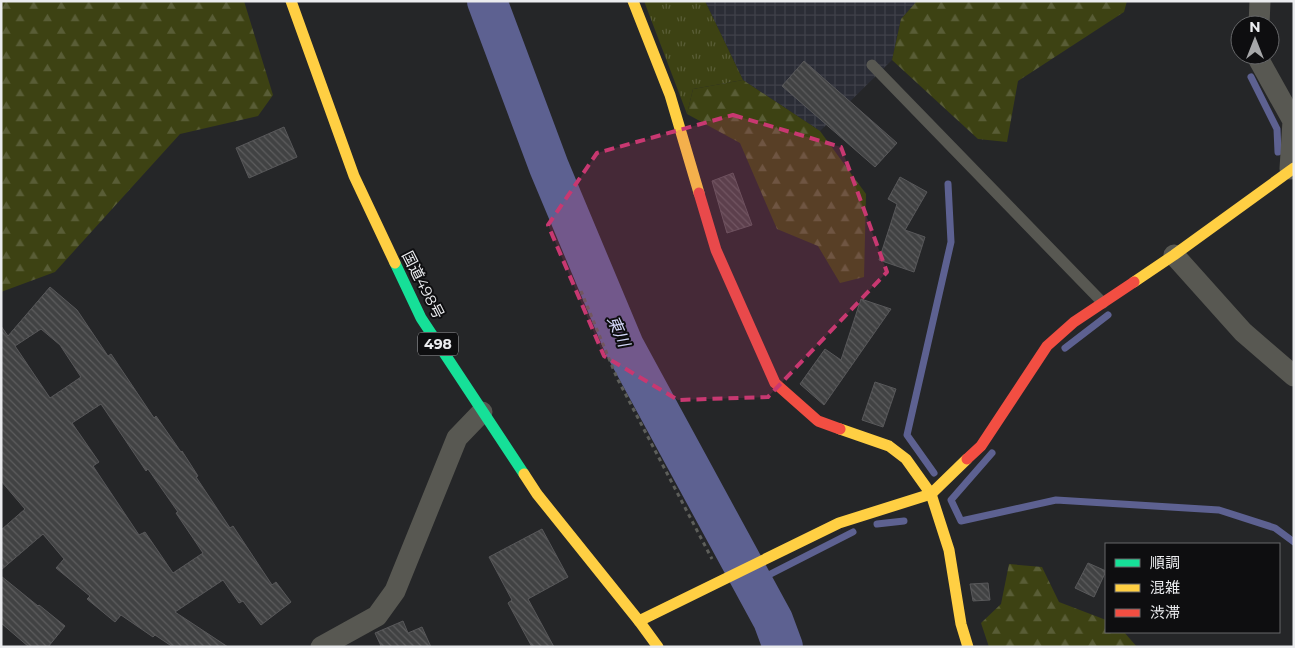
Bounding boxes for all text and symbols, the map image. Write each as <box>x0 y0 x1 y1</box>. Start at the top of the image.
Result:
north arrow <box>1230 15 1280 65</box>
text: N <box>1249 18 1261 36</box>
street label: 国道498号 <box>398 248 449 322</box>
water label: 東川 <box>603 313 635 352</box>
road number: 498 <box>418 332 458 356</box>
legend <box>1105 543 1280 633</box>
text: 順調 <box>1150 553 1180 572</box>
text: 混雑 <box>1150 578 1180 597</box>
text: 渋滞 <box>1150 603 1180 622</box>

